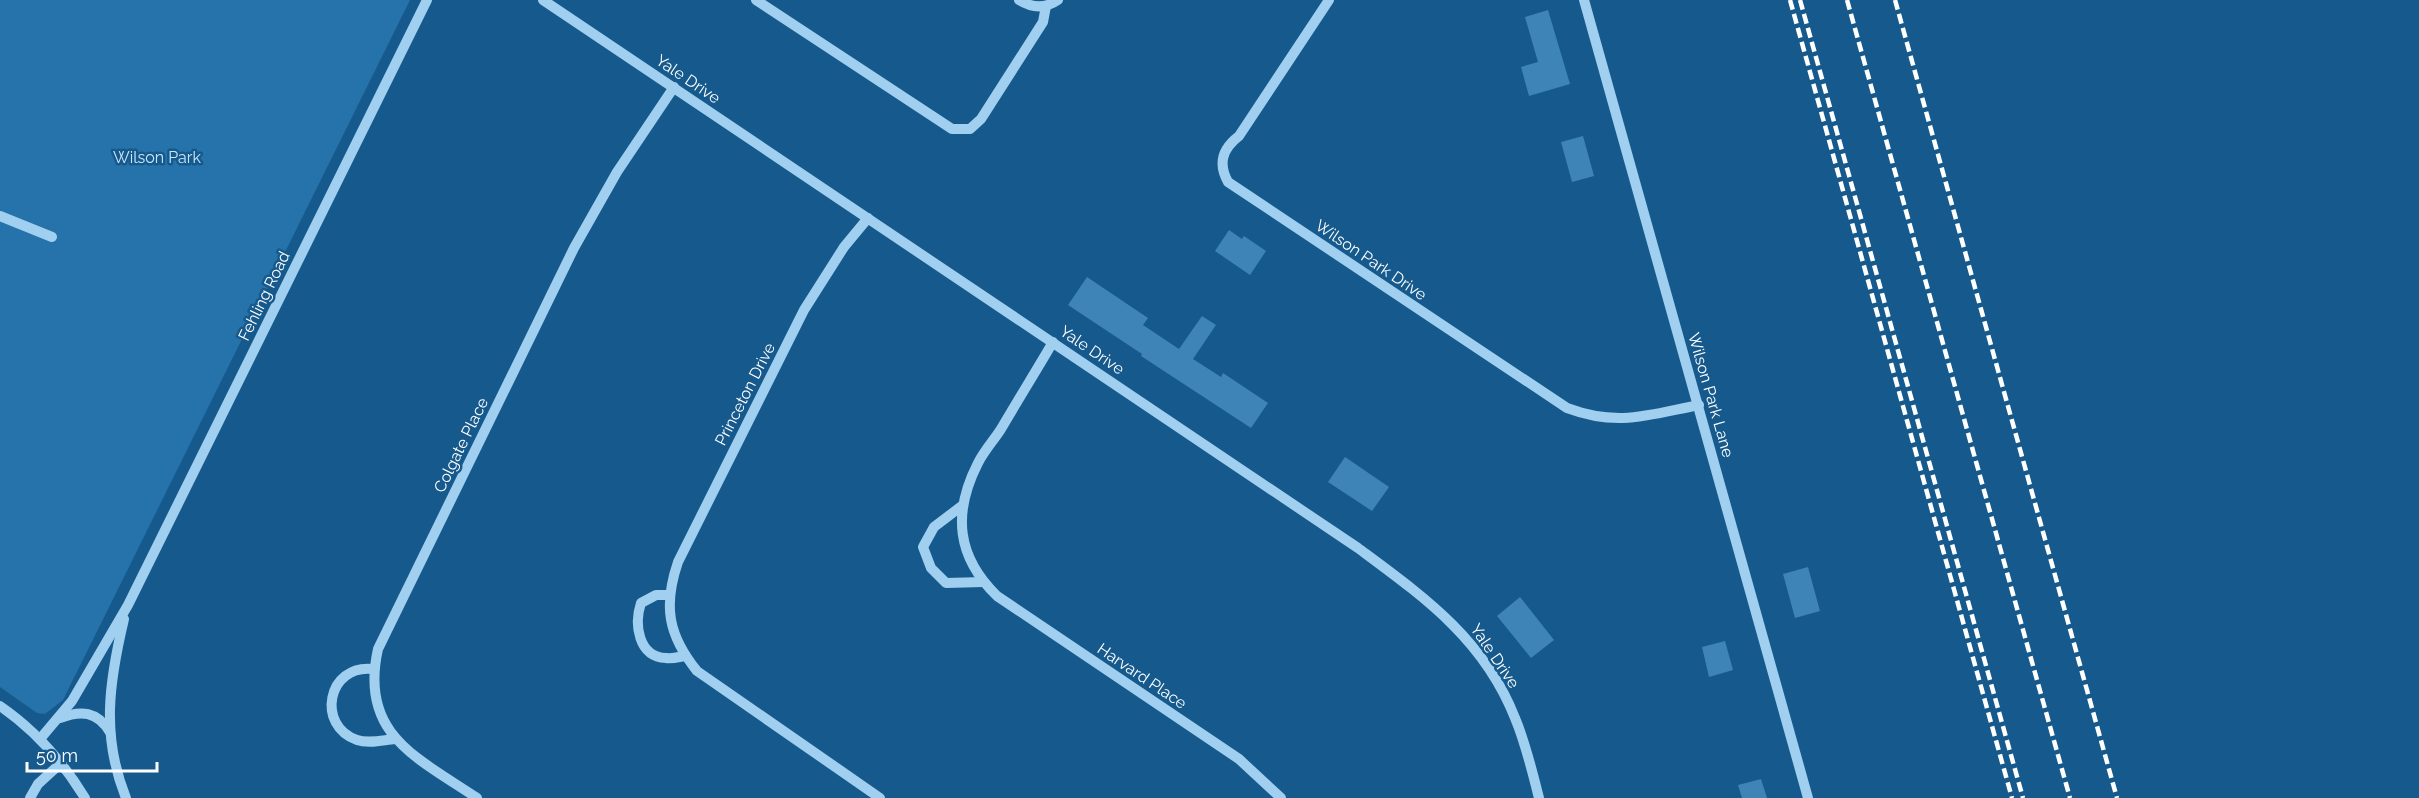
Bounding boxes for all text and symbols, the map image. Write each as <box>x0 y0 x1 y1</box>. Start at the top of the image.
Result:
street label: Yale Drive <box>652 51 724 107</box>
park label: Wilson Park <box>113 148 201 167</box>
street label: Wilson Park Drive <box>1312 216 1430 304</box>
street label: Fehling Road <box>234 248 294 344</box>
street label: Yale Drive <box>1056 322 1128 378</box>
street label: Wilson Park Lane <box>1684 330 1738 460</box>
street label: Princeton Drive <box>711 339 779 449</box>
street label: Colgate Place <box>430 394 492 496</box>
street label: Yale Drive <box>1467 620 1523 692</box>
street label: Harvard Place <box>1094 639 1190 713</box>
scale bar <box>27 735 158 773</box>
text: 50 m <box>36 745 78 766</box>

